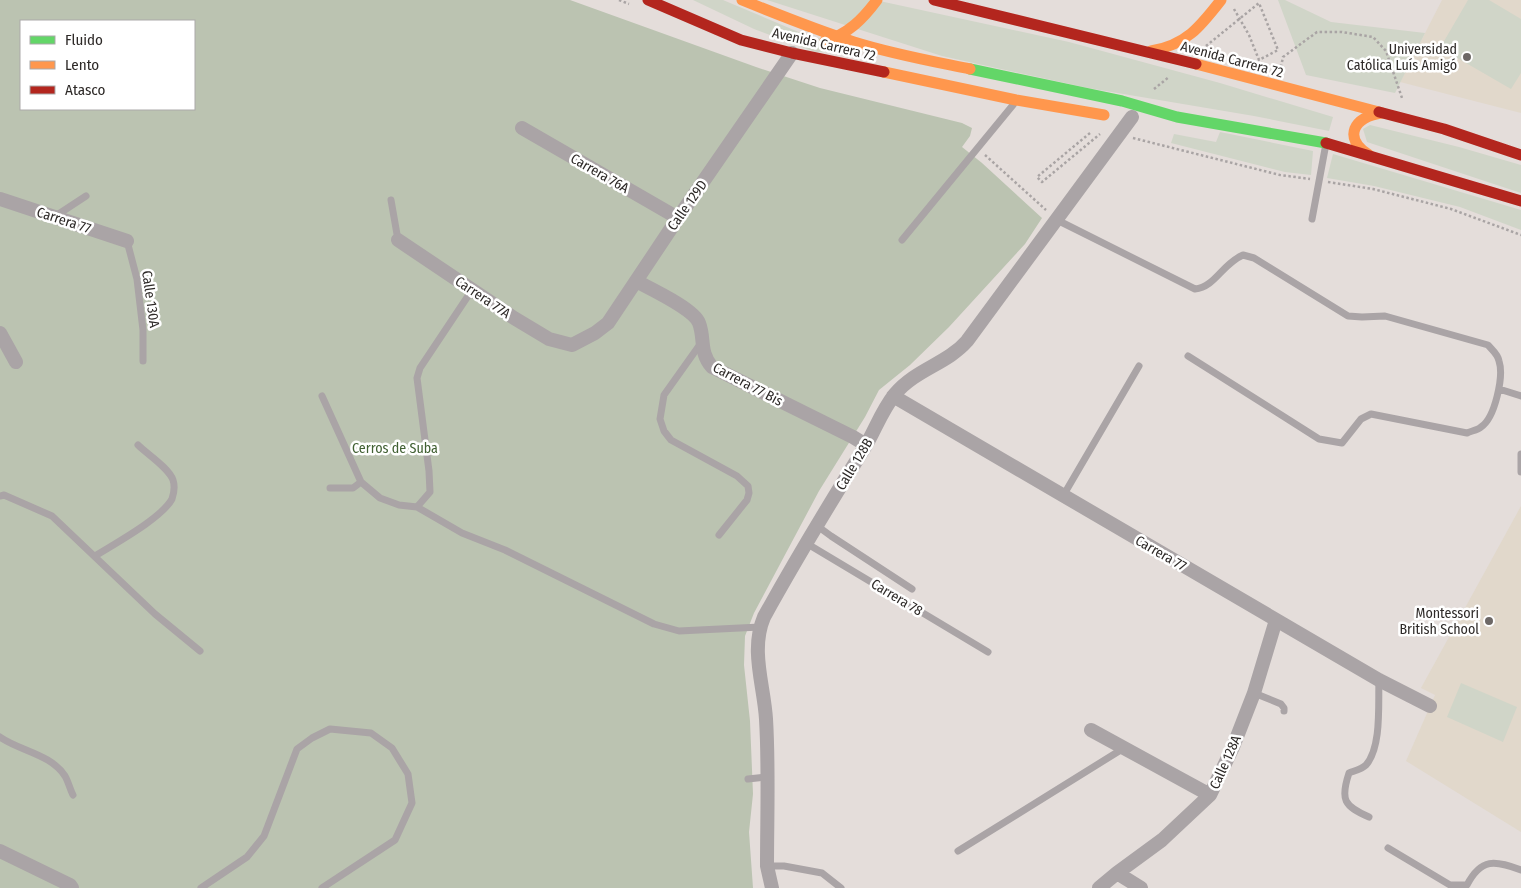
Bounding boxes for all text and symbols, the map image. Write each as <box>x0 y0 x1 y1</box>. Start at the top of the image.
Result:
legend <box>20 20 195 110</box>
street label: Avenida Carrera 72 <box>771 24 877 65</box>
text: Fluido <box>65 31 103 49</box>
street label: Avenida Carrera 72 <box>1179 38 1285 81</box>
place label: Universidad Católica Luís Amigó <box>1347 41 1457 74</box>
marker: Universidad Católica Luís Amigó <box>1461 51 1473 63</box>
text: Lento <box>65 56 99 74</box>
text: Atasco <box>65 81 105 99</box>
street label: Carrera 76A <box>568 150 632 197</box>
street label: Calle 129D <box>664 177 711 234</box>
street label: Carrera 77 <box>35 204 93 237</box>
street label: Calle 130A <box>138 269 163 329</box>
street label: Carrera 77A <box>452 273 514 322</box>
street label: Carrera 77 Bis <box>710 359 786 410</box>
street label: Calle 128B <box>832 435 877 493</box>
park label: Cerros de Suba <box>352 440 438 457</box>
street label: Carrera 77 <box>1132 532 1190 575</box>
street label: Carrera 78 <box>868 575 926 619</box>
place label: Montessori British School <box>1399 605 1479 638</box>
marker: Montessori British School <box>1483 615 1495 627</box>
street label: Calle 128A <box>1206 732 1245 792</box>

